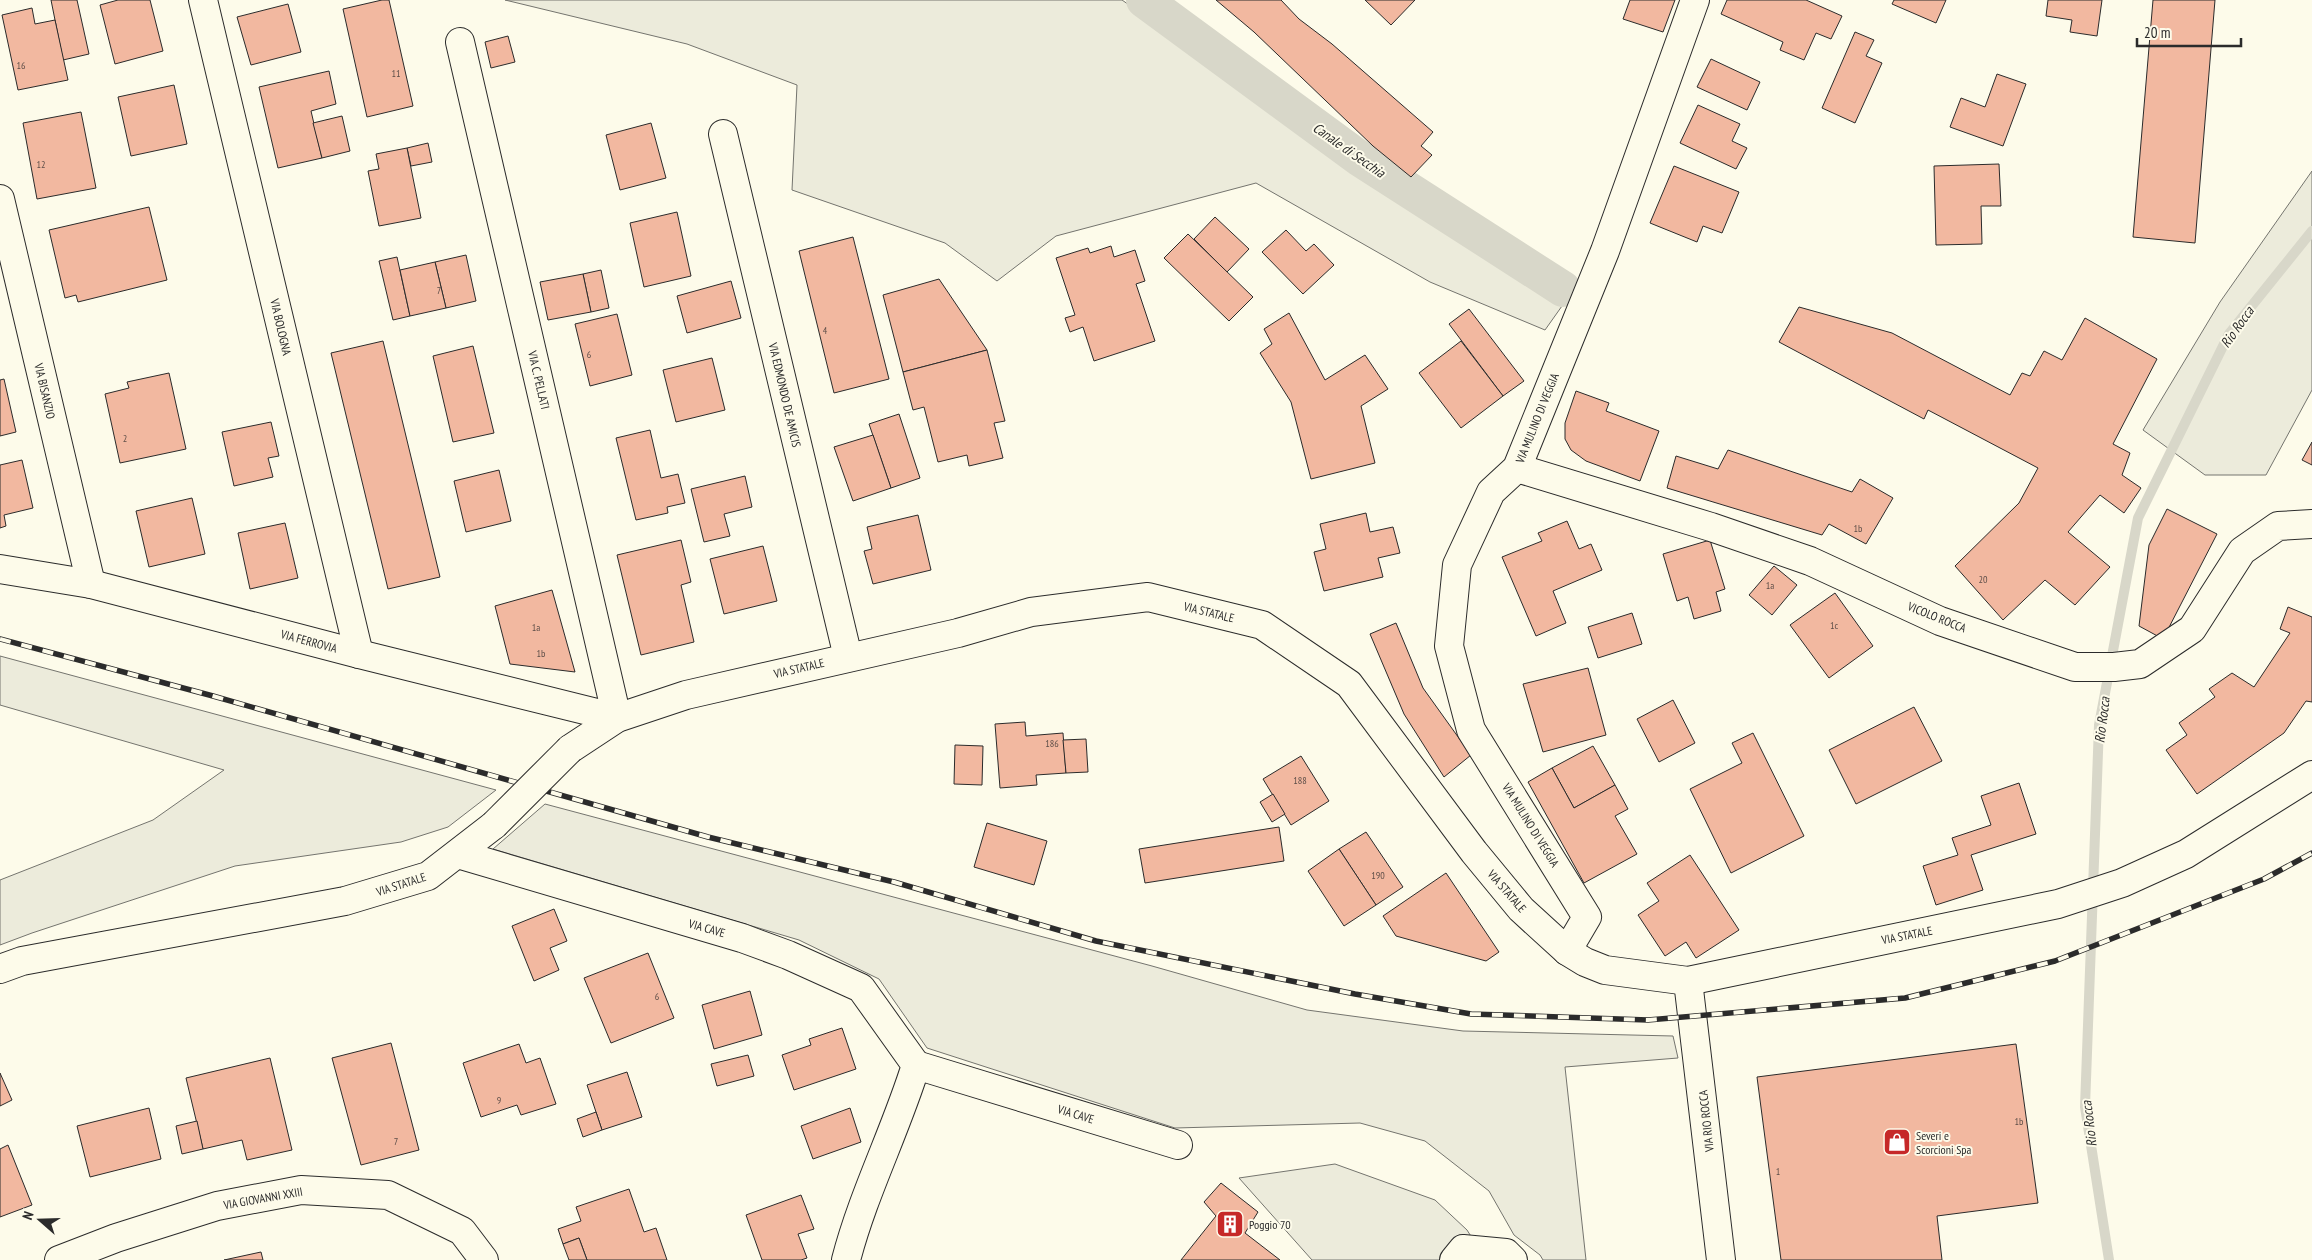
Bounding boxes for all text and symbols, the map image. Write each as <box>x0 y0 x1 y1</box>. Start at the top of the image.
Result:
scale bar <box>2137 15 2241 47</box>
text: 20 m <box>2144 23 2170 42</box>
house number: 16 <box>17 59 26 72</box>
house number: 11 <box>392 67 401 80</box>
water label: Canale di Secchia <box>1309 119 1390 182</box>
house number: 12 <box>37 158 46 171</box>
house number: 7 <box>437 284 441 297</box>
street label: VIA BOLOGNA <box>267 296 295 357</box>
water label: Rio Rocca <box>2216 302 2258 351</box>
house number: 4 <box>823 324 828 337</box>
street label: VIA EDMONDO DE AMICIS <box>765 340 804 449</box>
street label: VIA C. PELLATI <box>525 348 553 411</box>
house number: 6 <box>587 348 592 361</box>
street label: VIA BISANZIO <box>31 361 59 421</box>
street label: VIA MULINO DI VEGGIA <box>1512 370 1562 466</box>
house number: 2 <box>123 432 127 445</box>
house number: 1b <box>1854 522 1862 535</box>
house number: 20 <box>1979 573 1988 586</box>
house number: 1a <box>1766 579 1774 592</box>
street label: VIA STATALE <box>1181 598 1236 626</box>
street label: VICOLO ROCCA <box>1905 598 1969 636</box>
house number: 1c <box>1830 619 1838 632</box>
house number: 1a <box>532 621 540 634</box>
street label: VIA FERROVIA <box>278 626 339 656</box>
house number: 1b <box>537 647 545 660</box>
street label: VIA STATALE <box>771 655 826 681</box>
water label: Rio Rocca <box>2090 695 2114 744</box>
house number: 186 <box>1045 737 1059 750</box>
house number: 188 <box>1293 774 1307 787</box>
street label: VIA MULINO DI VEGGIA <box>1499 780 1563 870</box>
street label: VIA STATALE <box>1484 866 1530 915</box>
street label: VIA STATALE <box>373 869 428 899</box>
house number: 190 <box>1371 869 1385 882</box>
street label: VIA CAVE <box>686 915 727 940</box>
street label: VIA STATALE <box>1879 923 1934 947</box>
house number: 6 <box>655 990 660 1003</box>
street label: VIA RIO ROCCA <box>1695 1089 1717 1154</box>
house number: 9 <box>497 1094 501 1107</box>
water label: Rio Rocca <box>2077 1099 2101 1148</box>
street label: VIA CAVE <box>1055 1101 1096 1127</box>
house number: 1b <box>2015 1115 2023 1128</box>
shop icon: Severi e Scorcioni Spa <box>1882 1127 1912 1157</box>
place label: Severi e Scorcioni Spa <box>1916 1128 1972 1157</box>
house number: 7 <box>394 1135 398 1148</box>
house number: 1 <box>1776 1165 1780 1178</box>
street label: VIA GIOVANNI XXIII <box>221 1184 304 1213</box>
north arrow <box>15 1195 65 1245</box>
text: N <box>18 1209 38 1222</box>
building icon: Poggio 70 <box>1215 1209 1245 1239</box>
place label: Poggio 70 <box>1249 1217 1291 1232</box>

